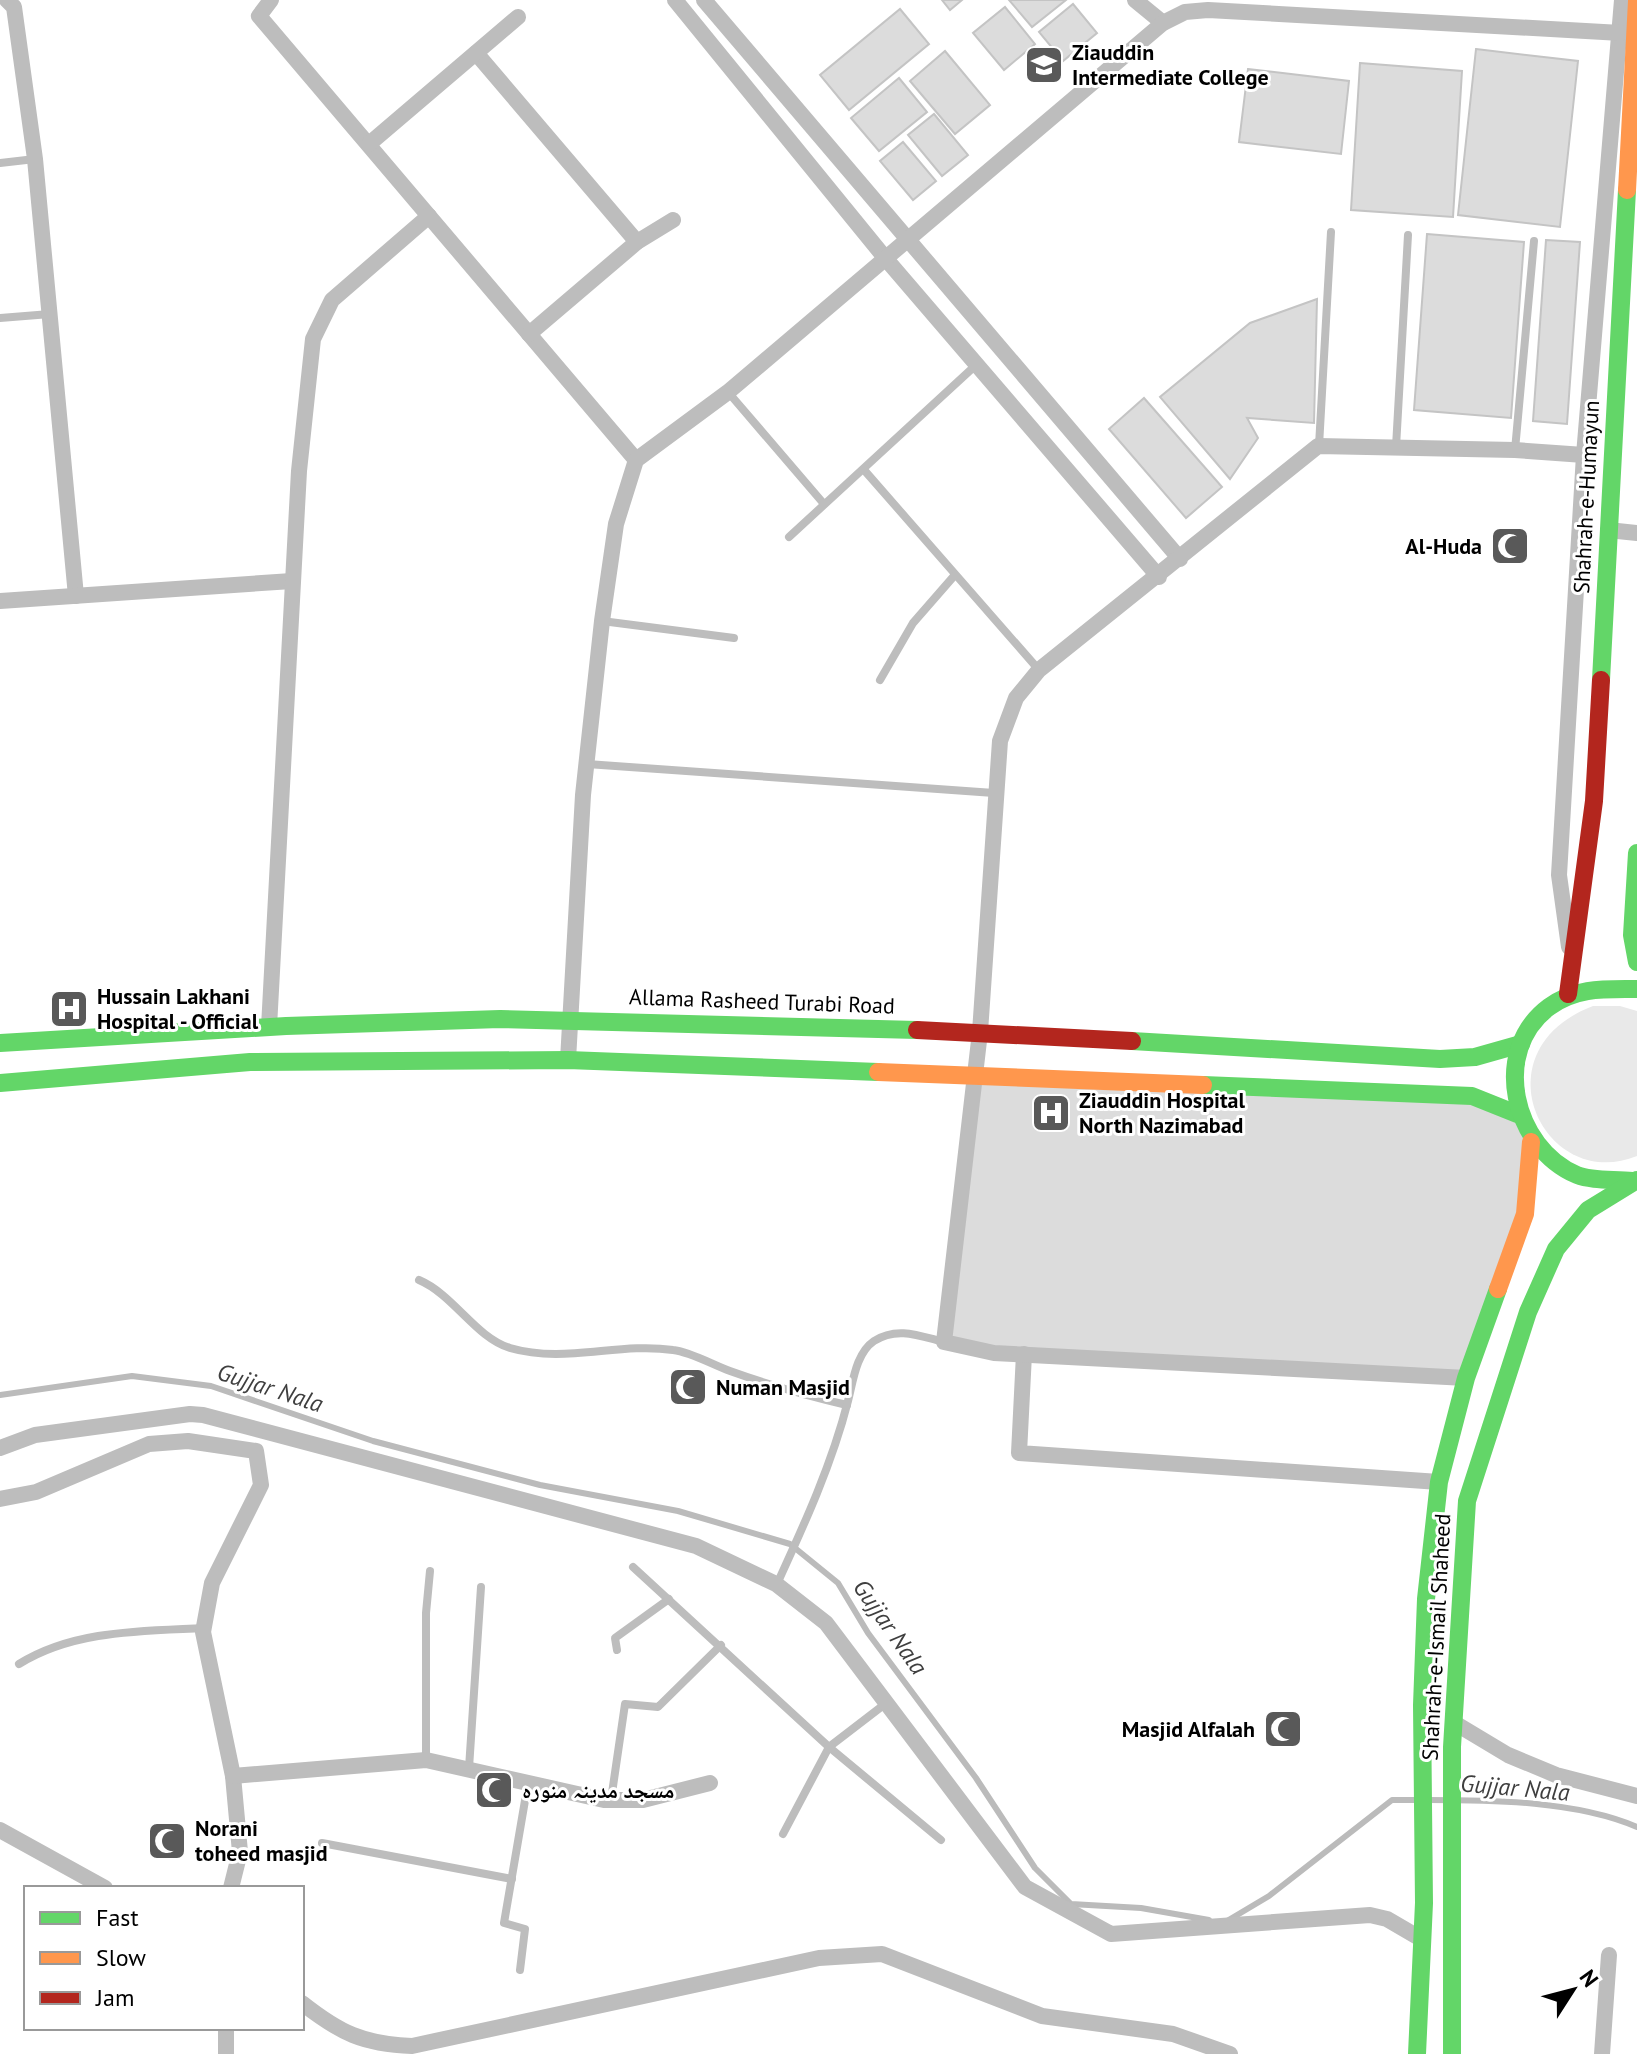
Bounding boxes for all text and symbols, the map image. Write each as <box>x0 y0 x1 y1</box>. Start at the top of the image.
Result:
place label: Ziauddin Intermediate College <box>1072 38 1269 91</box>
school or university icon: Ziauddin Intermediate College <box>1023 44 1065 86</box>
street label: Shahrah-e-Humayun <box>1567 400 1605 594</box>
mosque icon: Al-Huda <box>1489 525 1531 567</box>
place label: Al-Huda <box>1405 532 1482 560</box>
place label: Hussain Lakhani Hospital - Official <box>97 982 259 1035</box>
street label: Allama Rasheed Turabi Road <box>629 982 895 1020</box>
hospital icon: Hussain Lakhani Hospital - Official <box>48 988 90 1030</box>
place label: Ziauddin Hospital North Nazimabad <box>1079 1086 1246 1139</box>
hospital icon: Ziauddin Hospital North Nazimabad <box>1030 1092 1072 1134</box>
water label: Gujjar Nala <box>213 1356 327 1419</box>
mosque icon: Numan Masjid <box>667 1366 709 1408</box>
place label: Numan Masjid <box>716 1373 850 1401</box>
street label: Shahrah-e-Ismail Shaheed <box>1416 1513 1456 1761</box>
water label: Gujjar Nala <box>846 1573 935 1681</box>
mosque icon: Masjid Alfalah <box>1262 1708 1304 1750</box>
place label: Masjid Alfalah <box>1122 1715 1255 1743</box>
water label: Gujjar Nala <box>1459 1767 1571 1808</box>
mosque icon: مسجد مدینہ منورہ <box>473 1769 515 1811</box>
place label: مسجد مدینہ منورہ <box>522 1776 674 1804</box>
place label: Norani toheed masjid <box>195 1814 328 1867</box>
mosque icon: Norani toheed masjid <box>146 1820 188 1862</box>
legend <box>24 1886 304 2030</box>
text: Fast <box>96 1902 139 1933</box>
text: Slow <box>96 1942 146 1973</box>
north arrow <box>1533 1950 1613 2030</box>
text: N <box>1574 1964 1605 1992</box>
text: Jam <box>95 1982 134 2013</box>

